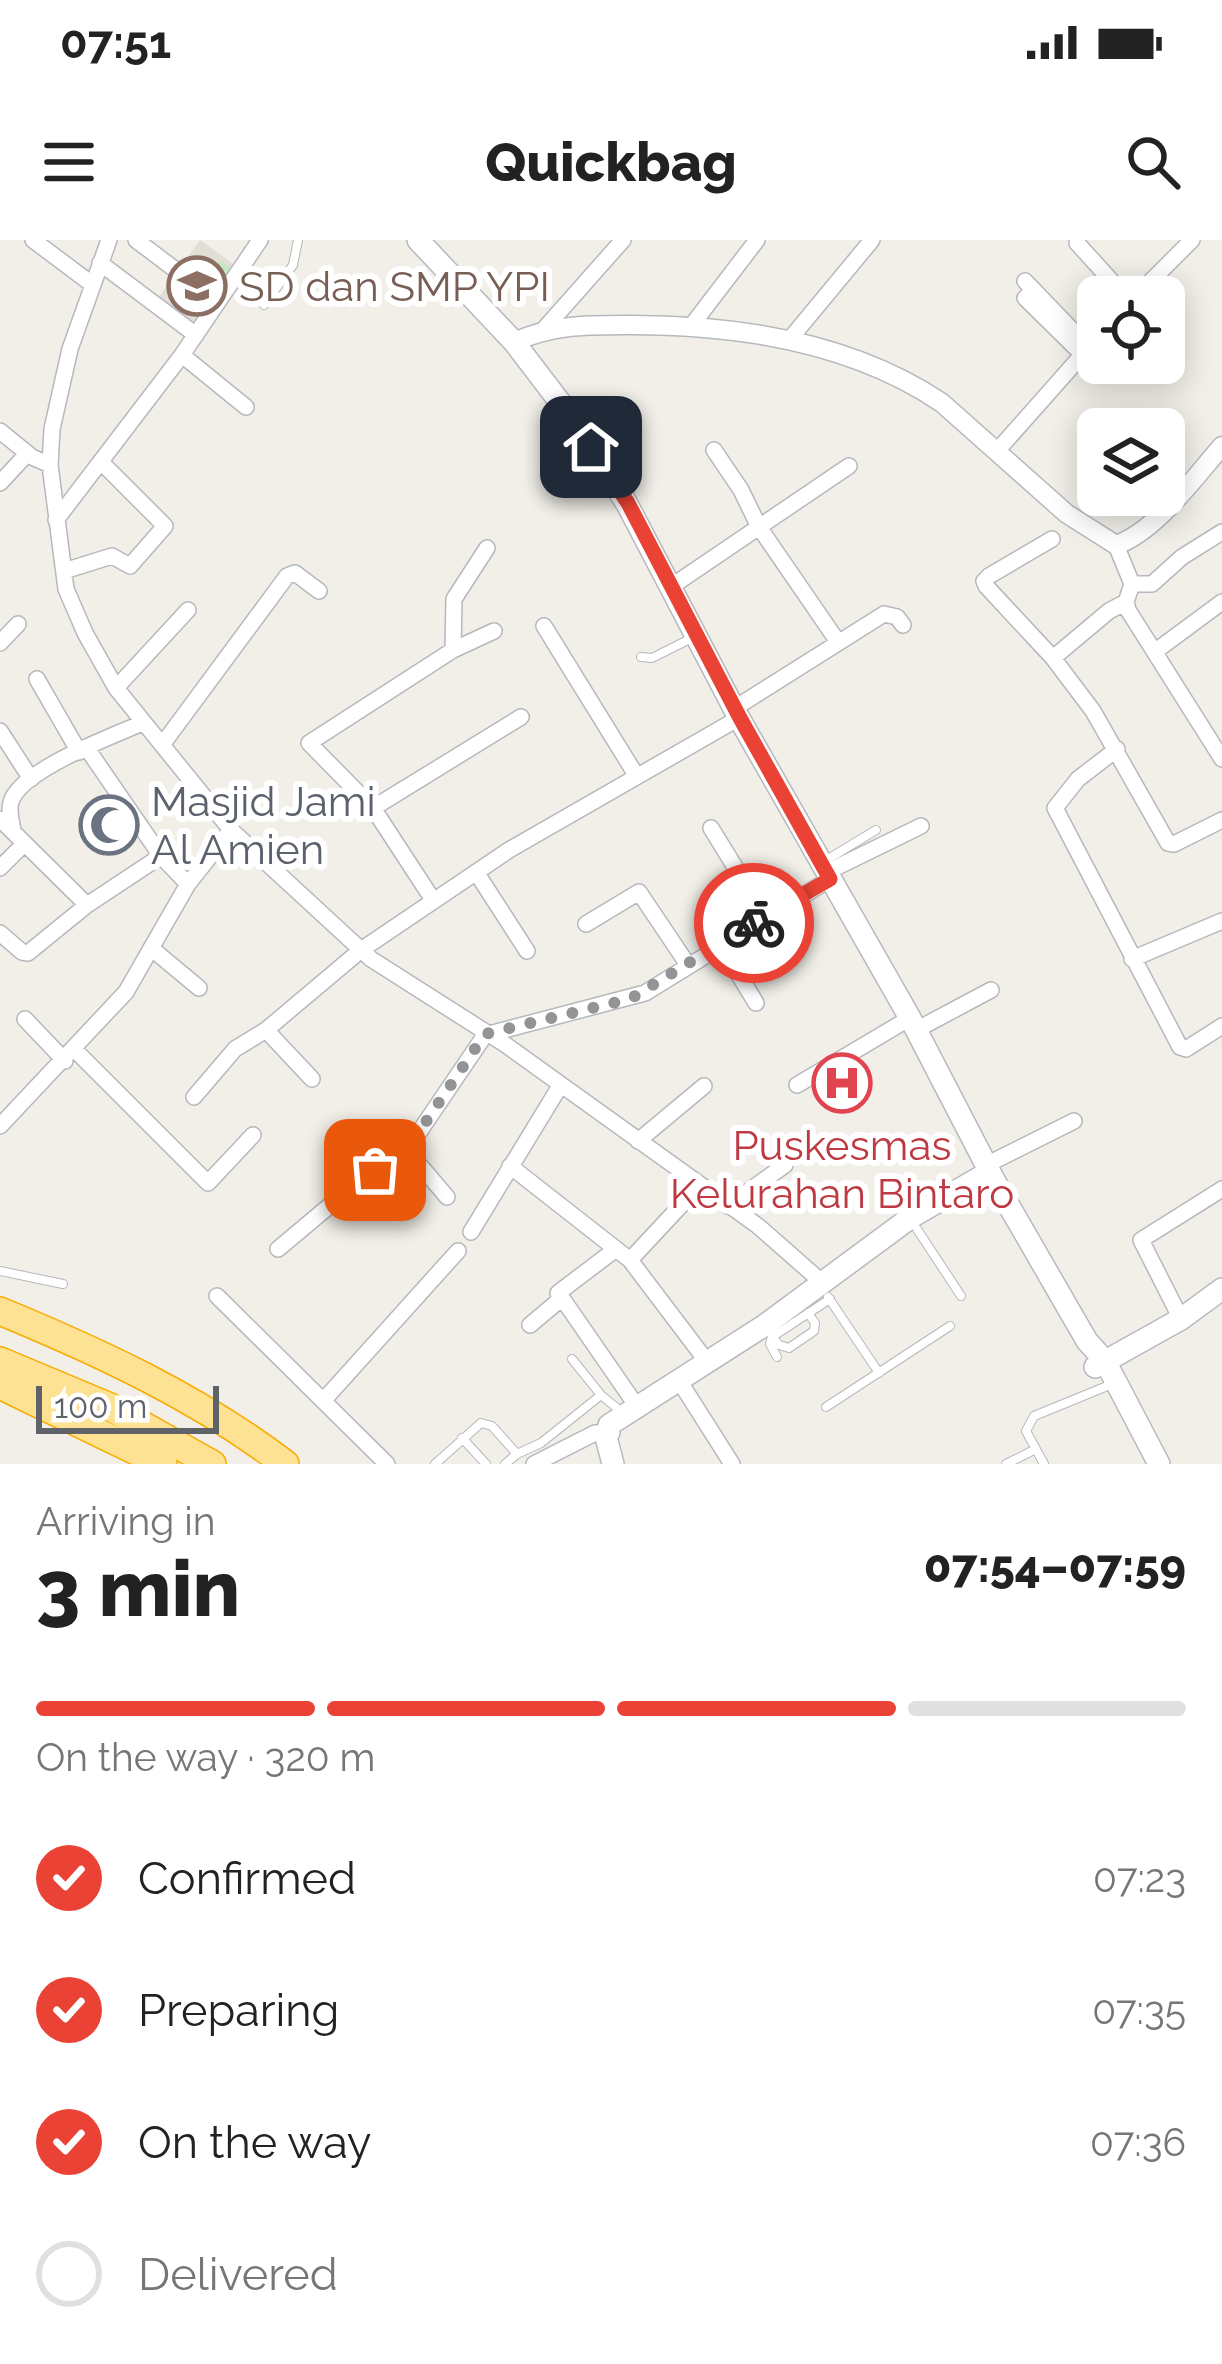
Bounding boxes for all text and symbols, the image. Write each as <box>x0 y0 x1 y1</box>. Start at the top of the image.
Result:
text: 07:51 <box>60 16 171 69</box>
icon: menu <box>36 129 102 195</box>
icon: search <box>1120 129 1186 195</box>
text: Quickbag <box>485 130 737 194</box>
school or university icon: SD dan SMP YPI <box>166 255 228 317</box>
place label: SD dan SMP YPI <box>239 262 550 311</box>
map controls <box>1077 276 1185 516</box>
button: locate <box>1077 276 1185 384</box>
pin <box>540 396 642 498</box>
button: layers <box>1077 408 1185 516</box>
icon: home <box>558 414 624 480</box>
place label: Masjid Jami Al Amien <box>151 777 376 874</box>
mosque icon: Masjid Jami Al Amien <box>78 794 140 856</box>
courier <box>694 863 814 983</box>
icon: bike <box>721 890 787 956</box>
hospital icon: Puskesmas Kelurahan Bintaro <box>811 1052 873 1114</box>
pin <box>324 1119 426 1221</box>
place label: Puskesmas Kelurahan Bintaro <box>670 1121 1014 1218</box>
icon: bag <box>342 1137 408 1203</box>
scale bar <box>36 1380 219 1433</box>
text: 100 m <box>54 1387 147 1426</box>
text: Arriving in <box>36 1498 216 1544</box>
text: 07:54–07:59 <box>924 1540 1186 1593</box>
text: 3 min <box>36 1543 240 1634</box>
text: On the way · 320 m <box>36 1734 375 1780</box>
icon: check <box>36 1845 102 1911</box>
text: Confirmed <box>138 1852 356 1905</box>
text: 07:23 <box>1093 1855 1186 1901</box>
icon: check <box>36 1977 102 2043</box>
text: Preparing <box>138 1984 339 2037</box>
text: 07:35 <box>1092 1987 1186 2033</box>
icon: check <box>36 2109 102 2175</box>
text: On the way <box>138 2116 372 2169</box>
text: 07:36 <box>1090 2119 1186 2165</box>
text: Delivered <box>138 2248 338 2301</box>

